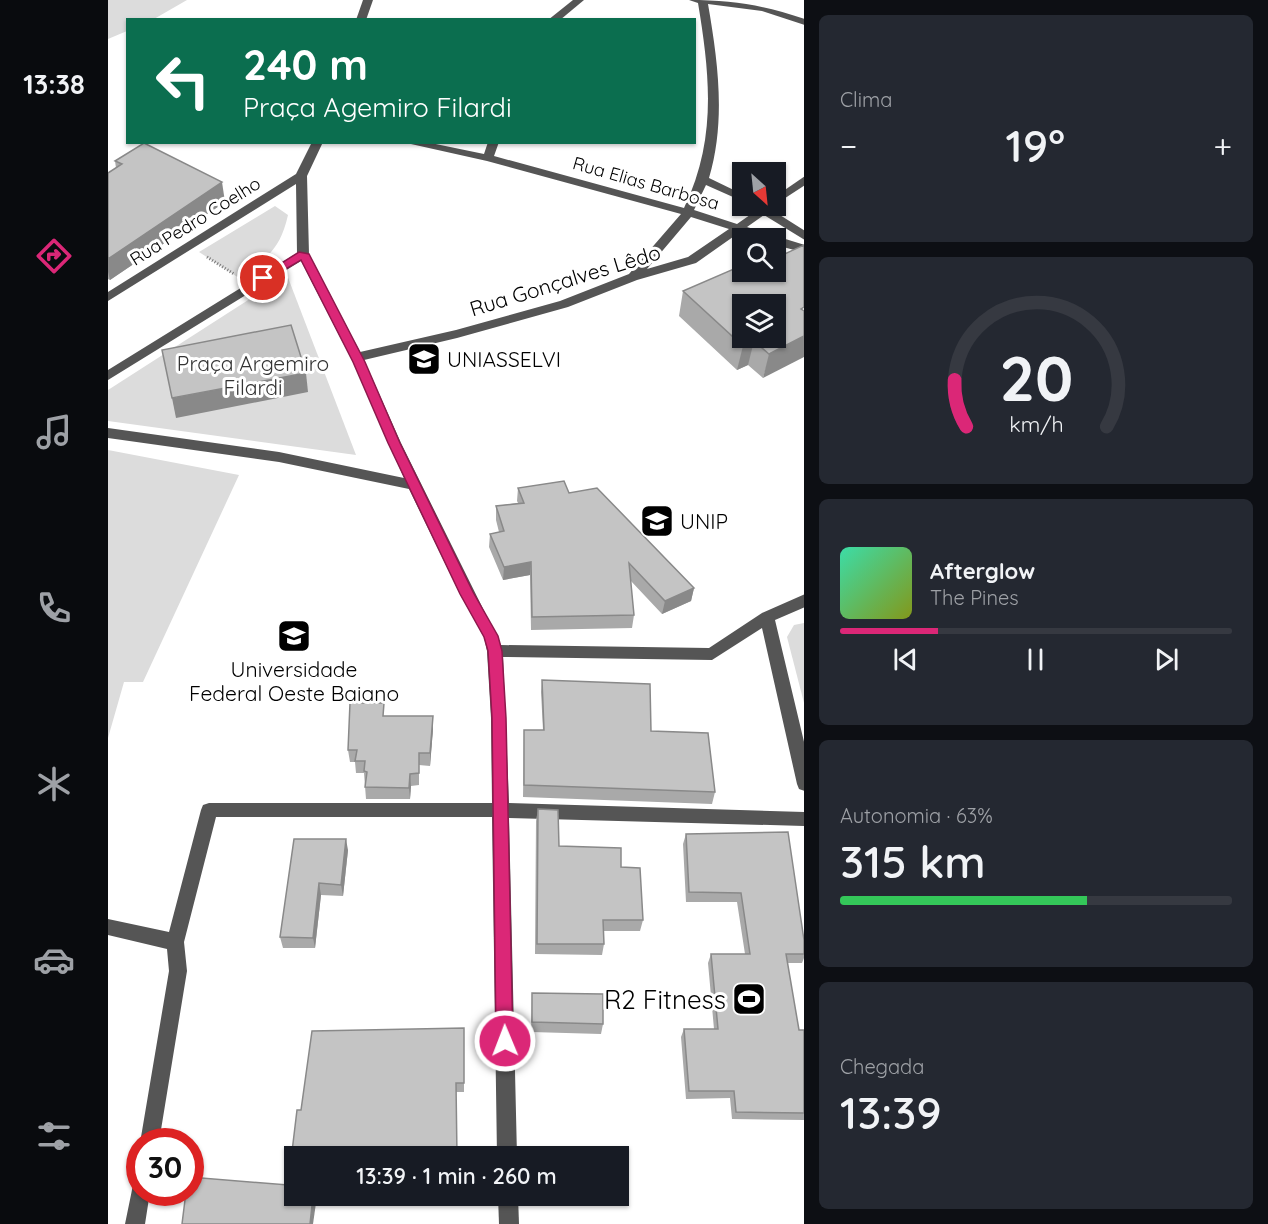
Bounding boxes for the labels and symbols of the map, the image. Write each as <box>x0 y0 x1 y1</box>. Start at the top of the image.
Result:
street label: Rua Elias Barbosa <box>570 151 722 215</box>
north arrow <box>732 162 786 216</box>
street label: Rua Pedro Coelho <box>125 172 265 270</box>
street label: Rua Gonçalves Lêdo <box>466 239 664 321</box>
pin <box>237 252 288 303</box>
school or university icon: UNIASSELVI <box>406 341 442 377</box>
place label: UNIASSELVI <box>447 346 561 372</box>
park label: Praça Argemiro Filardi <box>177 350 329 400</box>
school or university icon: UNIP <box>639 503 675 539</box>
place label: UNIP <box>680 508 728 534</box>
school or university icon: Universidade Federal Oeste Baiano <box>276 618 312 654</box>
place label: Universidade Federal Oeste Baiano <box>189 656 399 706</box>
sports icon: R2 Fitness <box>731 981 767 1017</box>
place label: R2 Fitness <box>604 983 726 1016</box>
position arrow <box>473 1009 537 1073</box>
speed limit sign: 30 <box>126 1128 204 1206</box>

